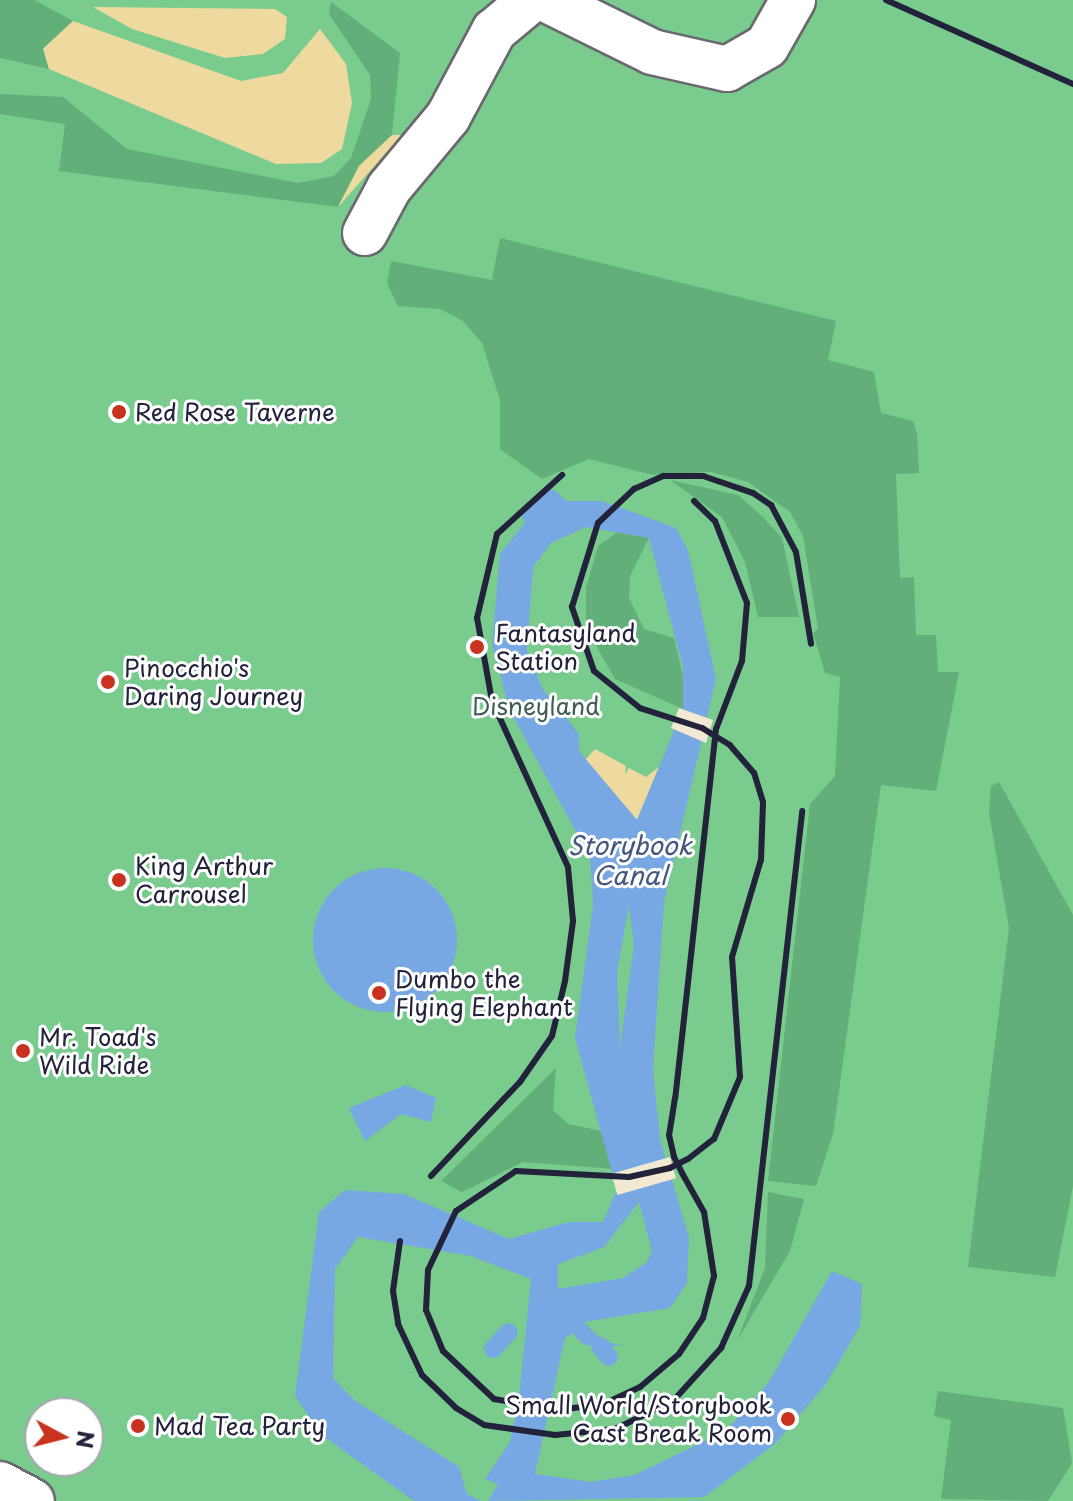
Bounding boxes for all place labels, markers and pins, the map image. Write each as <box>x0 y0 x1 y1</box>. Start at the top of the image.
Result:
place label: Red Rose Taverne <box>135 398 340 426</box>
marker: Red Rose Taverne <box>110 403 128 421</box>
place label: Fantasyland Station <box>495 619 636 675</box>
marker: Fantasyland Station <box>466 636 488 658</box>
place label: Pinocchio's Daring Journey <box>124 654 304 710</box>
marker: Pinocchio's Daring Journey <box>99 673 117 691</box>
place label: King Arthur Carrousel <box>135 852 273 908</box>
marker: King Arthur Carrousel <box>110 871 128 889</box>
place label: Dumbo the Flying Elephant <box>395 965 573 1021</box>
marker: Dumbo the Flying Elephant <box>370 984 388 1002</box>
place label: Mr. Toad's Wild Ride <box>39 1023 157 1079</box>
marker: Mr. Toad's Wild Ride <box>14 1042 32 1060</box>
place label: Small World/Storybook Cast Break Room <box>505 1391 772 1447</box>
marker: Small World/Storybook Cast Break Room <box>779 1410 797 1428</box>
place label: Mad Tea Party <box>154 1412 326 1440</box>
marker: Mad Tea Party <box>129 1417 147 1435</box>

